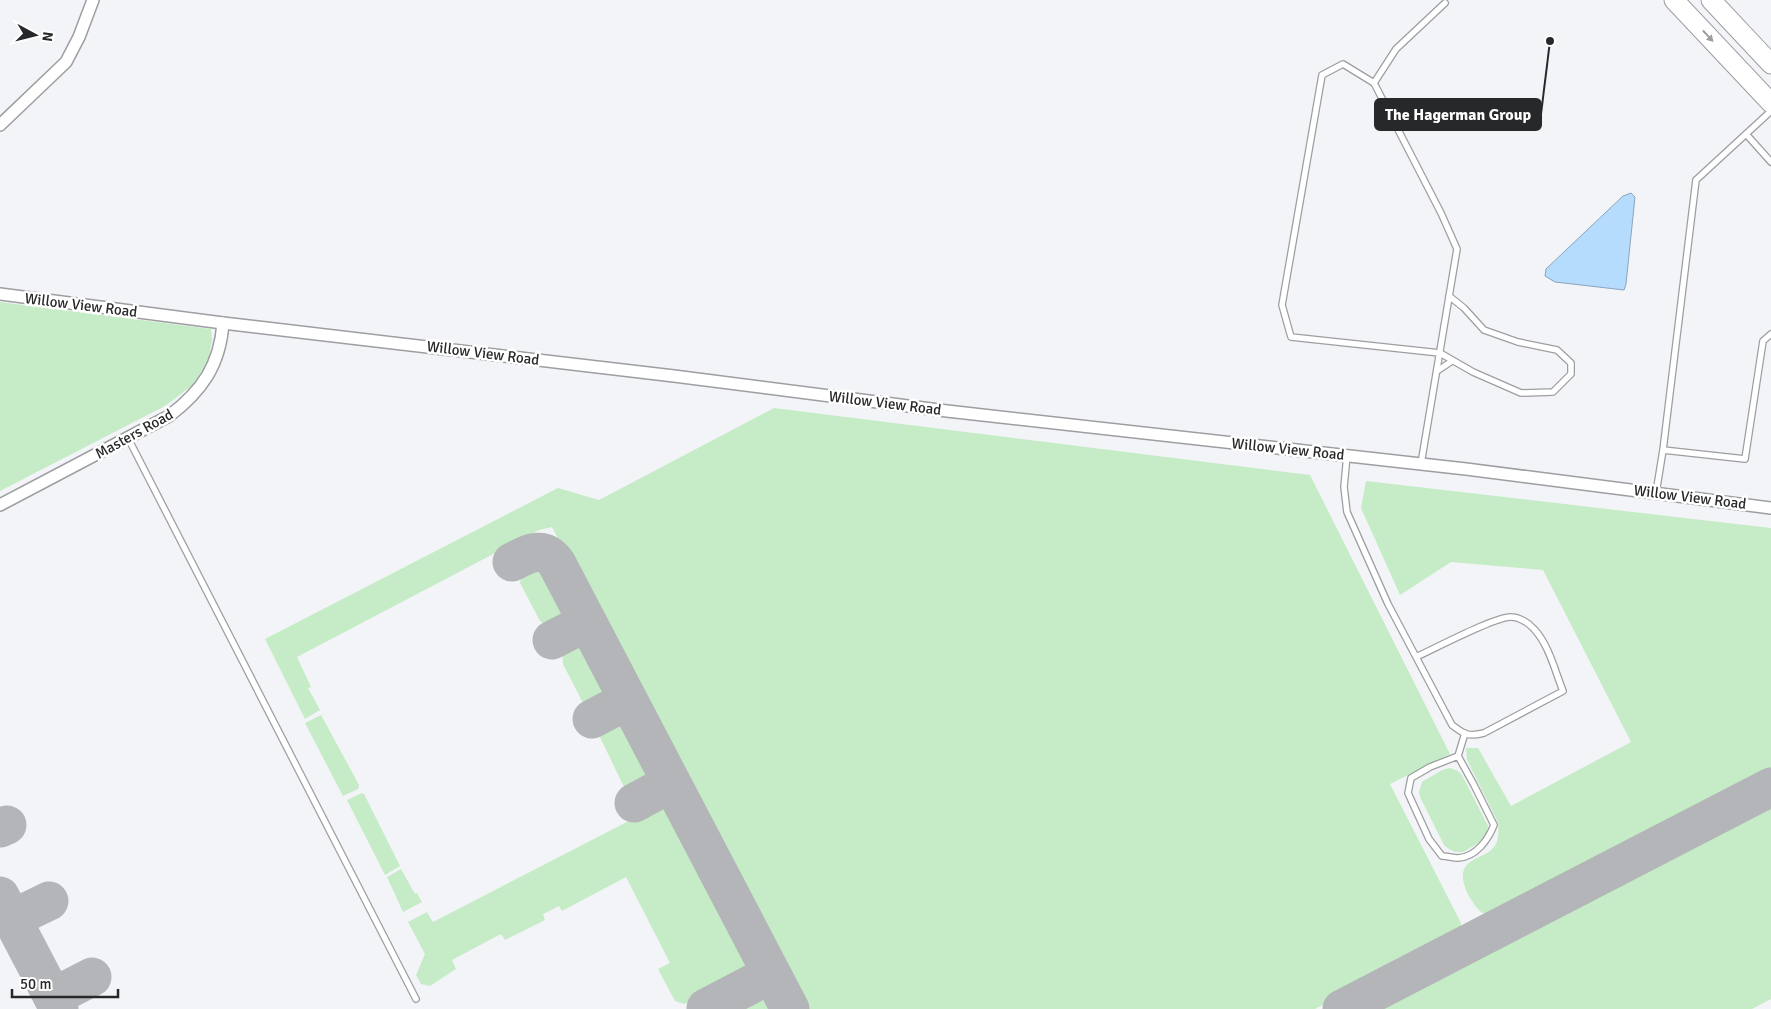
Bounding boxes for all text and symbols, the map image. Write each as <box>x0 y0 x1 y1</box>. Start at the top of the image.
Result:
north arrow <box>10 10 60 60</box>
one-way arrow <box>1702 29 1714 41</box>
text: N <box>38 31 56 42</box>
callout: The Hagerman Group <box>1375 99 1541 130</box>
text: The Hagerman Group <box>1385 105 1531 125</box>
street label: Willow View Road <box>24 289 138 321</box>
street label: Willow View Road <box>426 337 540 369</box>
street label: Willow View Road <box>828 387 942 419</box>
street label: Masters Road <box>92 405 176 463</box>
street label: Willow View Road <box>1231 434 1345 464</box>
street label: Willow View Road <box>1633 481 1747 513</box>
scale bar <box>12 966 119 998</box>
text: 50 m <box>20 975 51 993</box>

